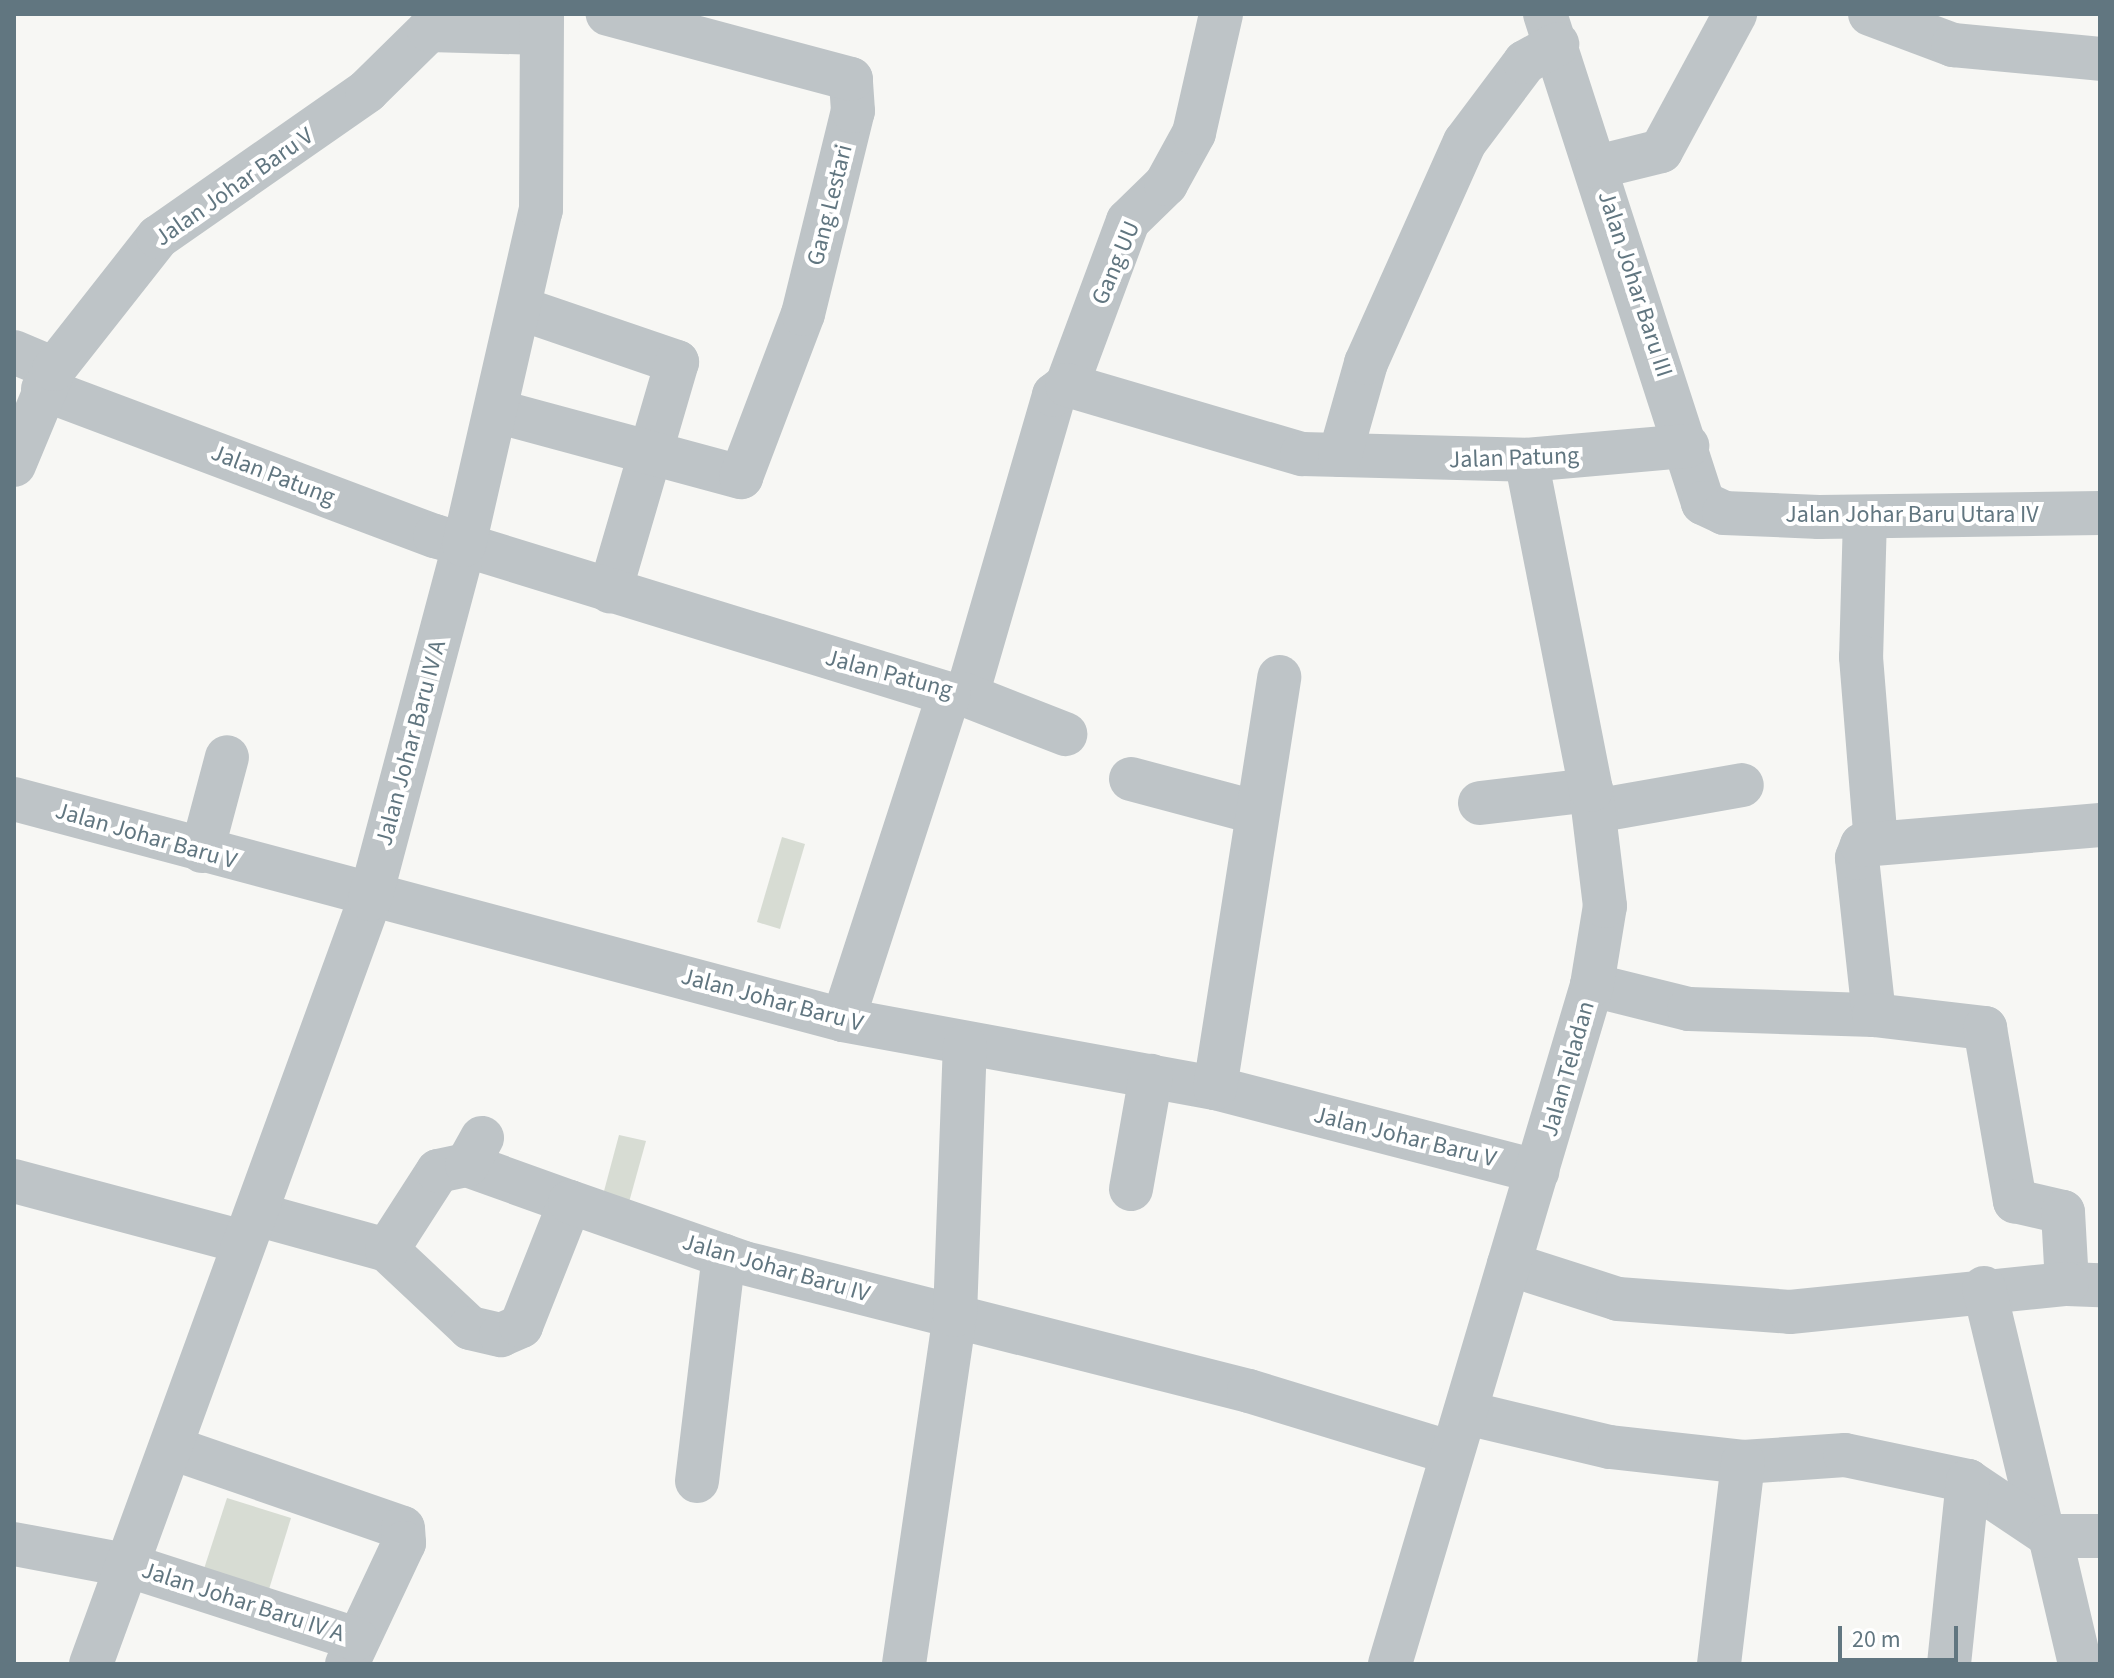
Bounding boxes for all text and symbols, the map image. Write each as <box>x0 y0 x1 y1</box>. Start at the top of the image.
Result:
street label: Jalan Johar Baru V <box>149 121 319 253</box>
street label: Gang Lestari <box>801 141 859 269</box>
street label: Jalan Johar Baru III <box>1591 187 1679 381</box>
street label: Gang UU <box>1086 217 1146 309</box>
street label: Jalan Patung <box>207 438 339 512</box>
street label: Jalan Patung <box>1448 441 1580 475</box>
street label: Jalan Johar Baru Utara IV <box>1785 501 2039 529</box>
street label: Jalan Johar Baru IV A <box>370 637 452 849</box>
street label: Jalan Patung <box>822 643 956 705</box>
street label: Jalan Johar Baru V <box>52 796 240 876</box>
street label: Jalan Johar Baru V <box>678 962 866 1038</box>
street label: Jalan Teladan <box>1535 998 1601 1140</box>
street label: Jalan Johar Baru V <box>1311 1100 1499 1174</box>
street label: Jalan Johar Baru IV <box>679 1227 873 1309</box>
street label: Jalan Johar Baru IV A <box>138 1556 348 1648</box>
scale bar <box>1842 1610 1962 1660</box>
text: 20 m <box>1852 1622 1901 1657</box>

